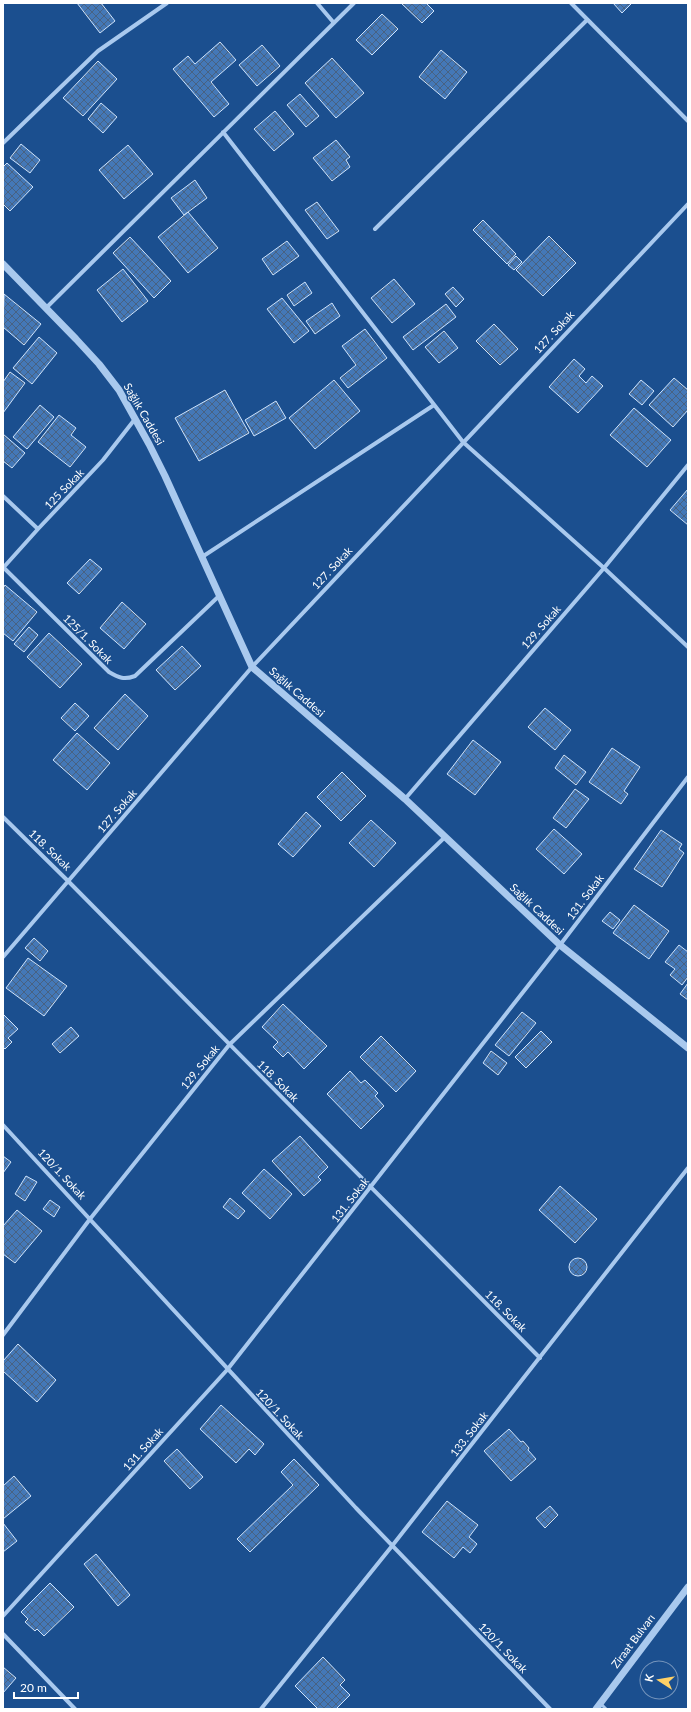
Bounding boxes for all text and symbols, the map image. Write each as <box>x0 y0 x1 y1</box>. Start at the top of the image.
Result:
street label: 127. Sokak <box>531 307 577 356</box>
street label: Sağlık Caddesi <box>122 381 168 447</box>
street label: 125 Sokak <box>41 466 86 511</box>
street label: 127. Sokak <box>309 543 355 592</box>
street label: 129. Sokak <box>518 602 563 651</box>
street label: 125/1. Sokak <box>61 611 116 666</box>
street label: Sağlık Caddesi <box>267 664 328 719</box>
street label: 127. Sokak <box>94 786 139 835</box>
street label: 118. Sokak <box>27 826 74 873</box>
street label: 131. Sokak <box>563 871 606 922</box>
street label: Sağlık Caddesi <box>508 880 567 937</box>
street label: 129. Sokak <box>178 1042 222 1092</box>
street label: 118. Sokak <box>255 1057 302 1104</box>
street label: 120/1. Sokak <box>36 1146 89 1202</box>
street label: 131. Sokak <box>328 1174 371 1225</box>
street label: 118. Sokak <box>483 1287 530 1334</box>
street label: 120/1. Sokak <box>254 1386 307 1442</box>
street label: 133. Sokak <box>447 1408 490 1459</box>
street label: 131. Sokak <box>120 1424 166 1473</box>
street label: Ziraat Bulvarı <box>608 1611 657 1670</box>
street label: 120/1. Sokak <box>476 1620 531 1676</box>
north arrow <box>639 1660 679 1700</box>
text: K <box>642 1672 656 1683</box>
scale bar <box>14 1674 78 1700</box>
text: 20 m <box>20 1680 47 1695</box>

